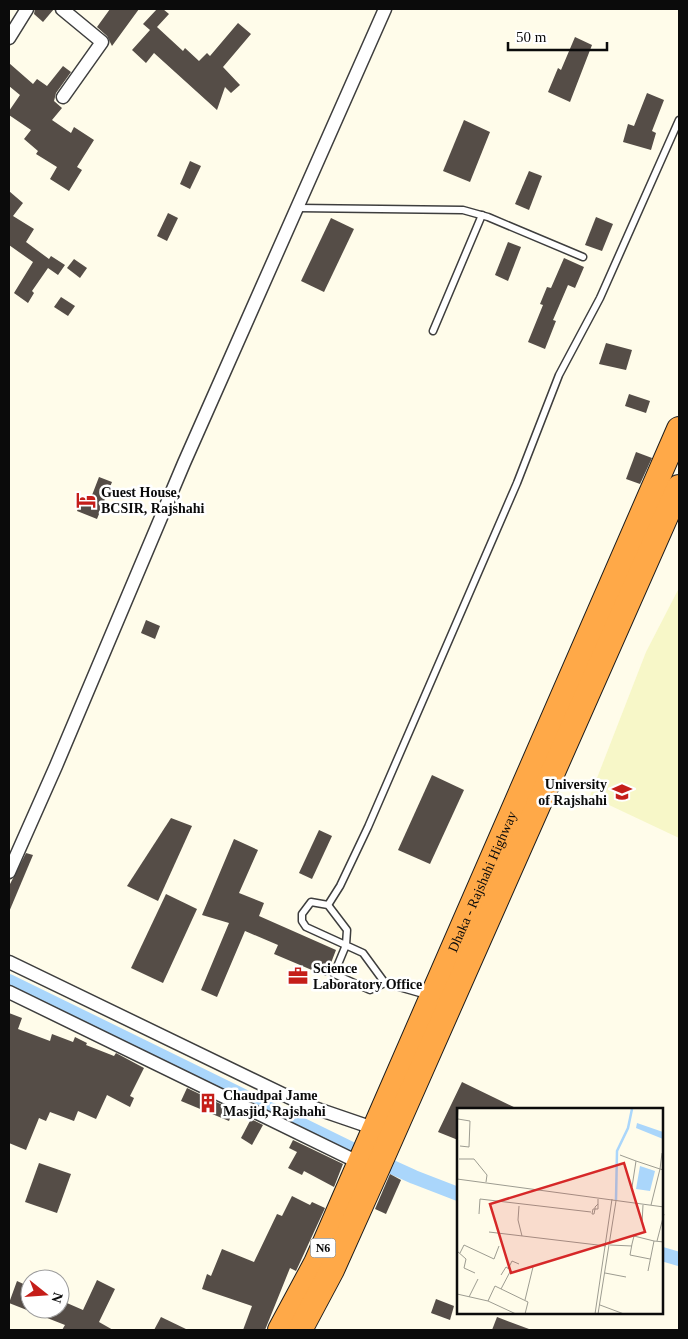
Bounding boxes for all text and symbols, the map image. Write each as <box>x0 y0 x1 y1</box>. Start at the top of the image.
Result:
scale bar <box>508 20 607 52</box>
text: 50 m <box>516 29 547 45</box>
place label: Guest House, BCSIR, Rajshahi <box>101 485 205 516</box>
hotel icon: Guest House, BCSIR, Rajshahi <box>75 489 97 511</box>
place label: University of Rajshahi <box>538 777 607 808</box>
school or university icon: University of Rajshahi <box>611 781 633 803</box>
street label: Dhaka - Rajshahi Highway <box>445 809 520 955</box>
place label: Science Laboratory Office <box>313 961 422 992</box>
office icon: Science Laboratory Office <box>287 965 309 987</box>
place label: Chaudpai Jame Masjid, Rajshahi <box>223 1088 326 1119</box>
building icon: Chaudpai Jame Masjid, Rajshahi <box>197 1092 219 1114</box>
inset map <box>457 1108 663 1314</box>
road number: N6 <box>310 1238 336 1258</box>
north arrow <box>20 1269 70 1319</box>
text: N <box>48 1291 66 1305</box>

